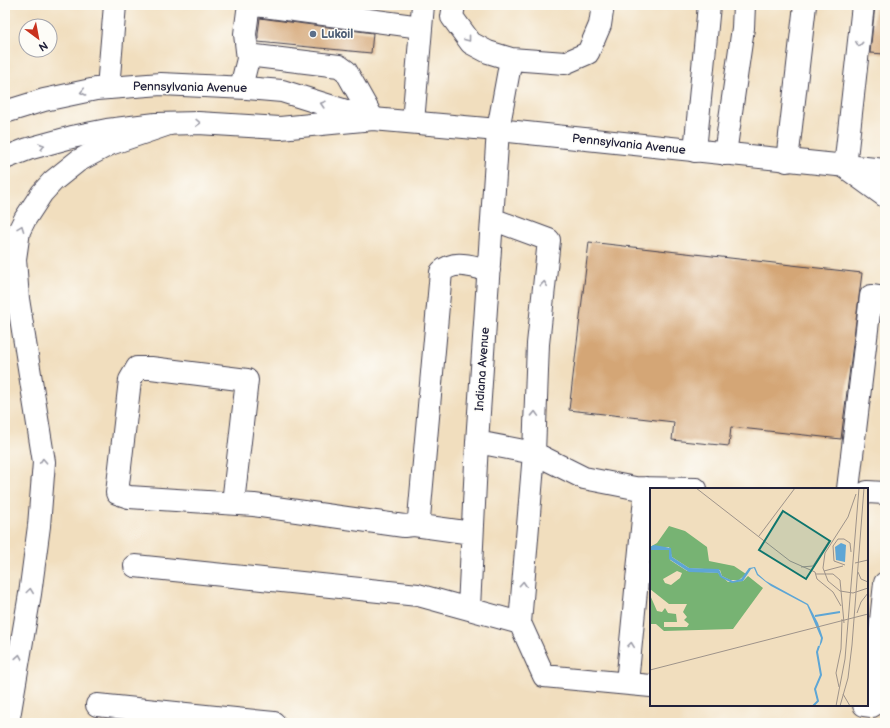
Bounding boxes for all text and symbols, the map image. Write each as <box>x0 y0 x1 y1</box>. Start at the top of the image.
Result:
north arrow <box>18 18 58 58</box>
place label: Lukoil <box>321 27 353 42</box>
marker: Lukoil <box>308 29 318 39</box>
one-way arrow <box>463 34 470 41</box>
text: N <box>36 38 50 54</box>
one-way arrow <box>855 41 864 47</box>
street label: Pennsylvania Avenue <box>133 79 247 96</box>
one-way arrow <box>80 87 86 95</box>
one-way arrow <box>319 100 326 108</box>
one-way arrow <box>195 119 201 127</box>
street label: Pennsylvania Avenue <box>571 131 687 158</box>
one-way arrow <box>39 142 45 150</box>
one-way arrow <box>17 225 25 232</box>
one-way arrow <box>540 281 549 287</box>
street label: Indiana Avenue <box>472 327 493 411</box>
one-way arrow <box>531 411 540 417</box>
one-way arrow <box>39 458 48 464</box>
inset map <box>650 488 868 706</box>
one-way arrow <box>519 581 528 587</box>
one-way arrow <box>25 587 34 594</box>
one-way arrow <box>626 642 635 648</box>
one-way arrow <box>15 654 23 660</box>

